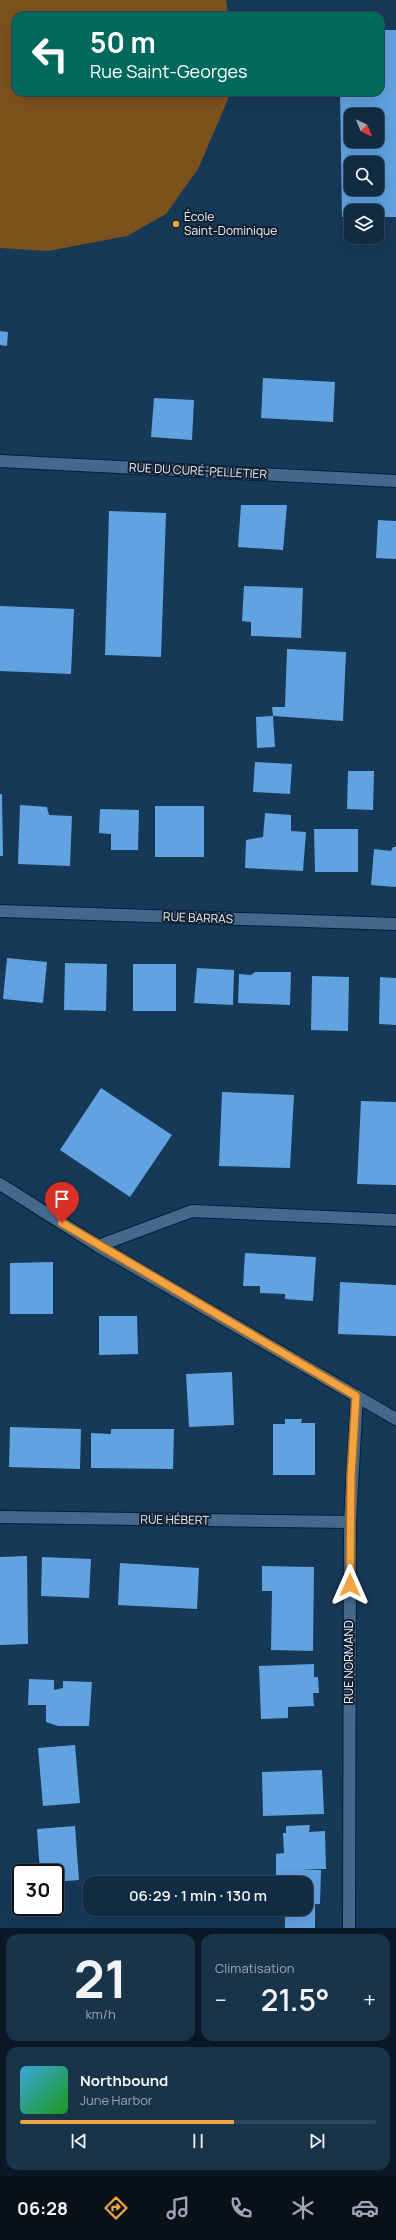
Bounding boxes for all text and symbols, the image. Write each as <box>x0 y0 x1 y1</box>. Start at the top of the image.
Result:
text: 50 m <box>90 23 156 61</box>
icon: left <box>24 28 76 80</box>
text: Rue Saint-Georges <box>90 59 248 83</box>
north arrow <box>344 108 384 148</box>
map controls <box>344 108 384 244</box>
button: search <box>344 156 384 196</box>
button: layers <box>344 204 384 244</box>
place label: École Saint-Dominique <box>184 208 277 239</box>
marker: École Saint-Dominique <box>171 219 181 229</box>
street label: RUE DU CURÉ-PELLETIER <box>129 458 268 483</box>
street label: RUE BARRAS <box>163 908 233 927</box>
pin <box>45 1182 79 1223</box>
icon: arrive <box>51 1188 73 1210</box>
street label: RUE HÉBERT <box>140 1510 211 1529</box>
position arrow <box>329 1564 371 1606</box>
street label: RUE NORMAND <box>340 1620 357 1704</box>
speed limit sign: 30 <box>12 1864 64 1916</box>
text: 06:29 · 1 min · 130 m <box>129 1885 267 1906</box>
text: 21 <box>74 1943 127 2014</box>
text: Climatisation <box>215 1959 295 1977</box>
text: 21.5° <box>261 1979 329 2020</box>
text: − <box>215 1985 227 2015</box>
text: + <box>363 1985 376 2015</box>
text: km/h <box>85 2005 116 2023</box>
text: Northbound <box>80 2070 168 2091</box>
text: June Harbor <box>80 2091 153 2109</box>
icon: previous <box>68 2130 90 2152</box>
icon: pause <box>187 2130 209 2152</box>
icon: next <box>306 2130 328 2152</box>
icon: directions <box>102 2194 130 2222</box>
icon: music <box>164 2194 192 2222</box>
icon: phone <box>227 2194 255 2222</box>
icon: climate <box>289 2194 317 2222</box>
icon: car <box>351 2194 379 2222</box>
text: 06:28 <box>17 2196 68 2220</box>

